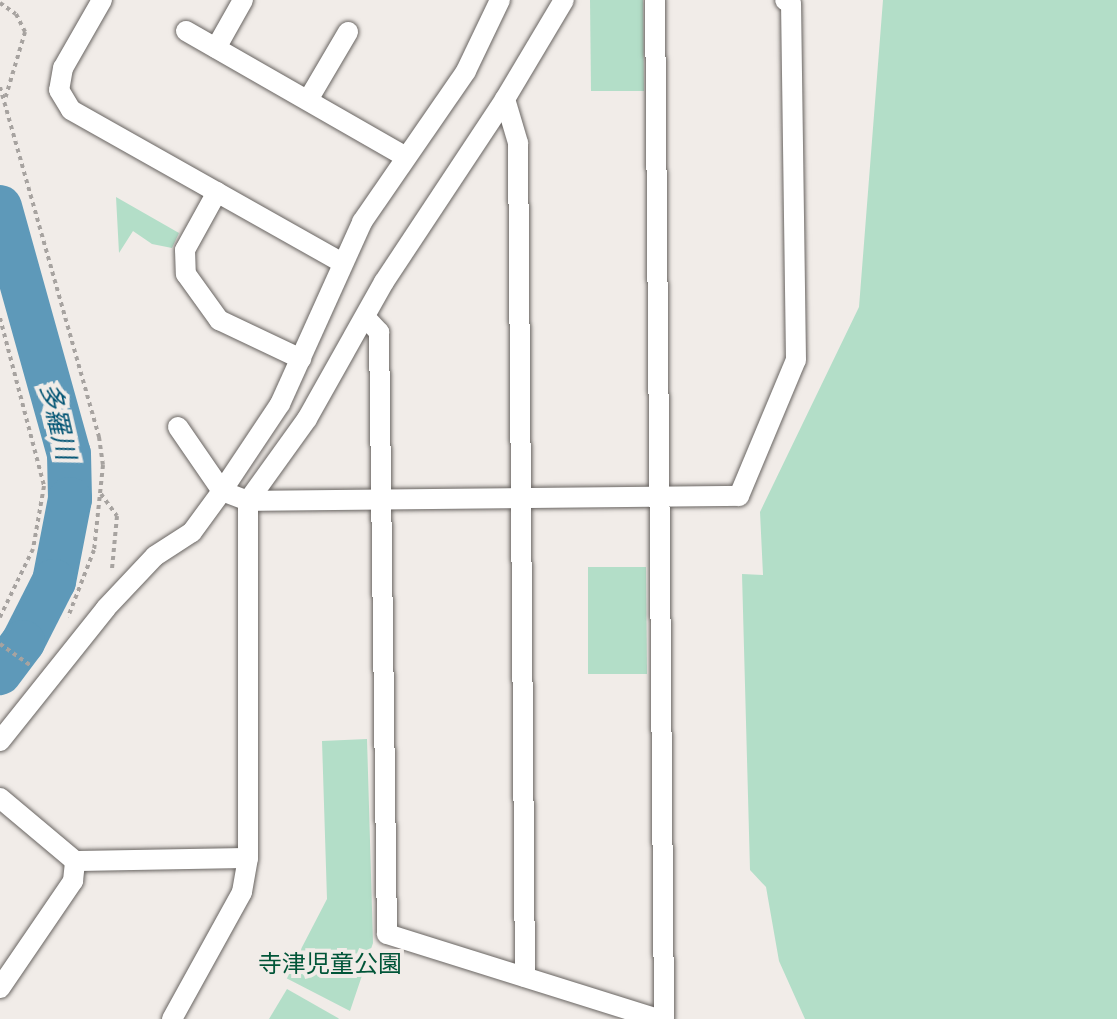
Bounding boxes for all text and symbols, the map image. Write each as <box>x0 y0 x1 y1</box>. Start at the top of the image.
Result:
water label: 多羅川 <box>34 379 82 463</box>
park label: 寺津児童公園 <box>258 949 402 977</box>

